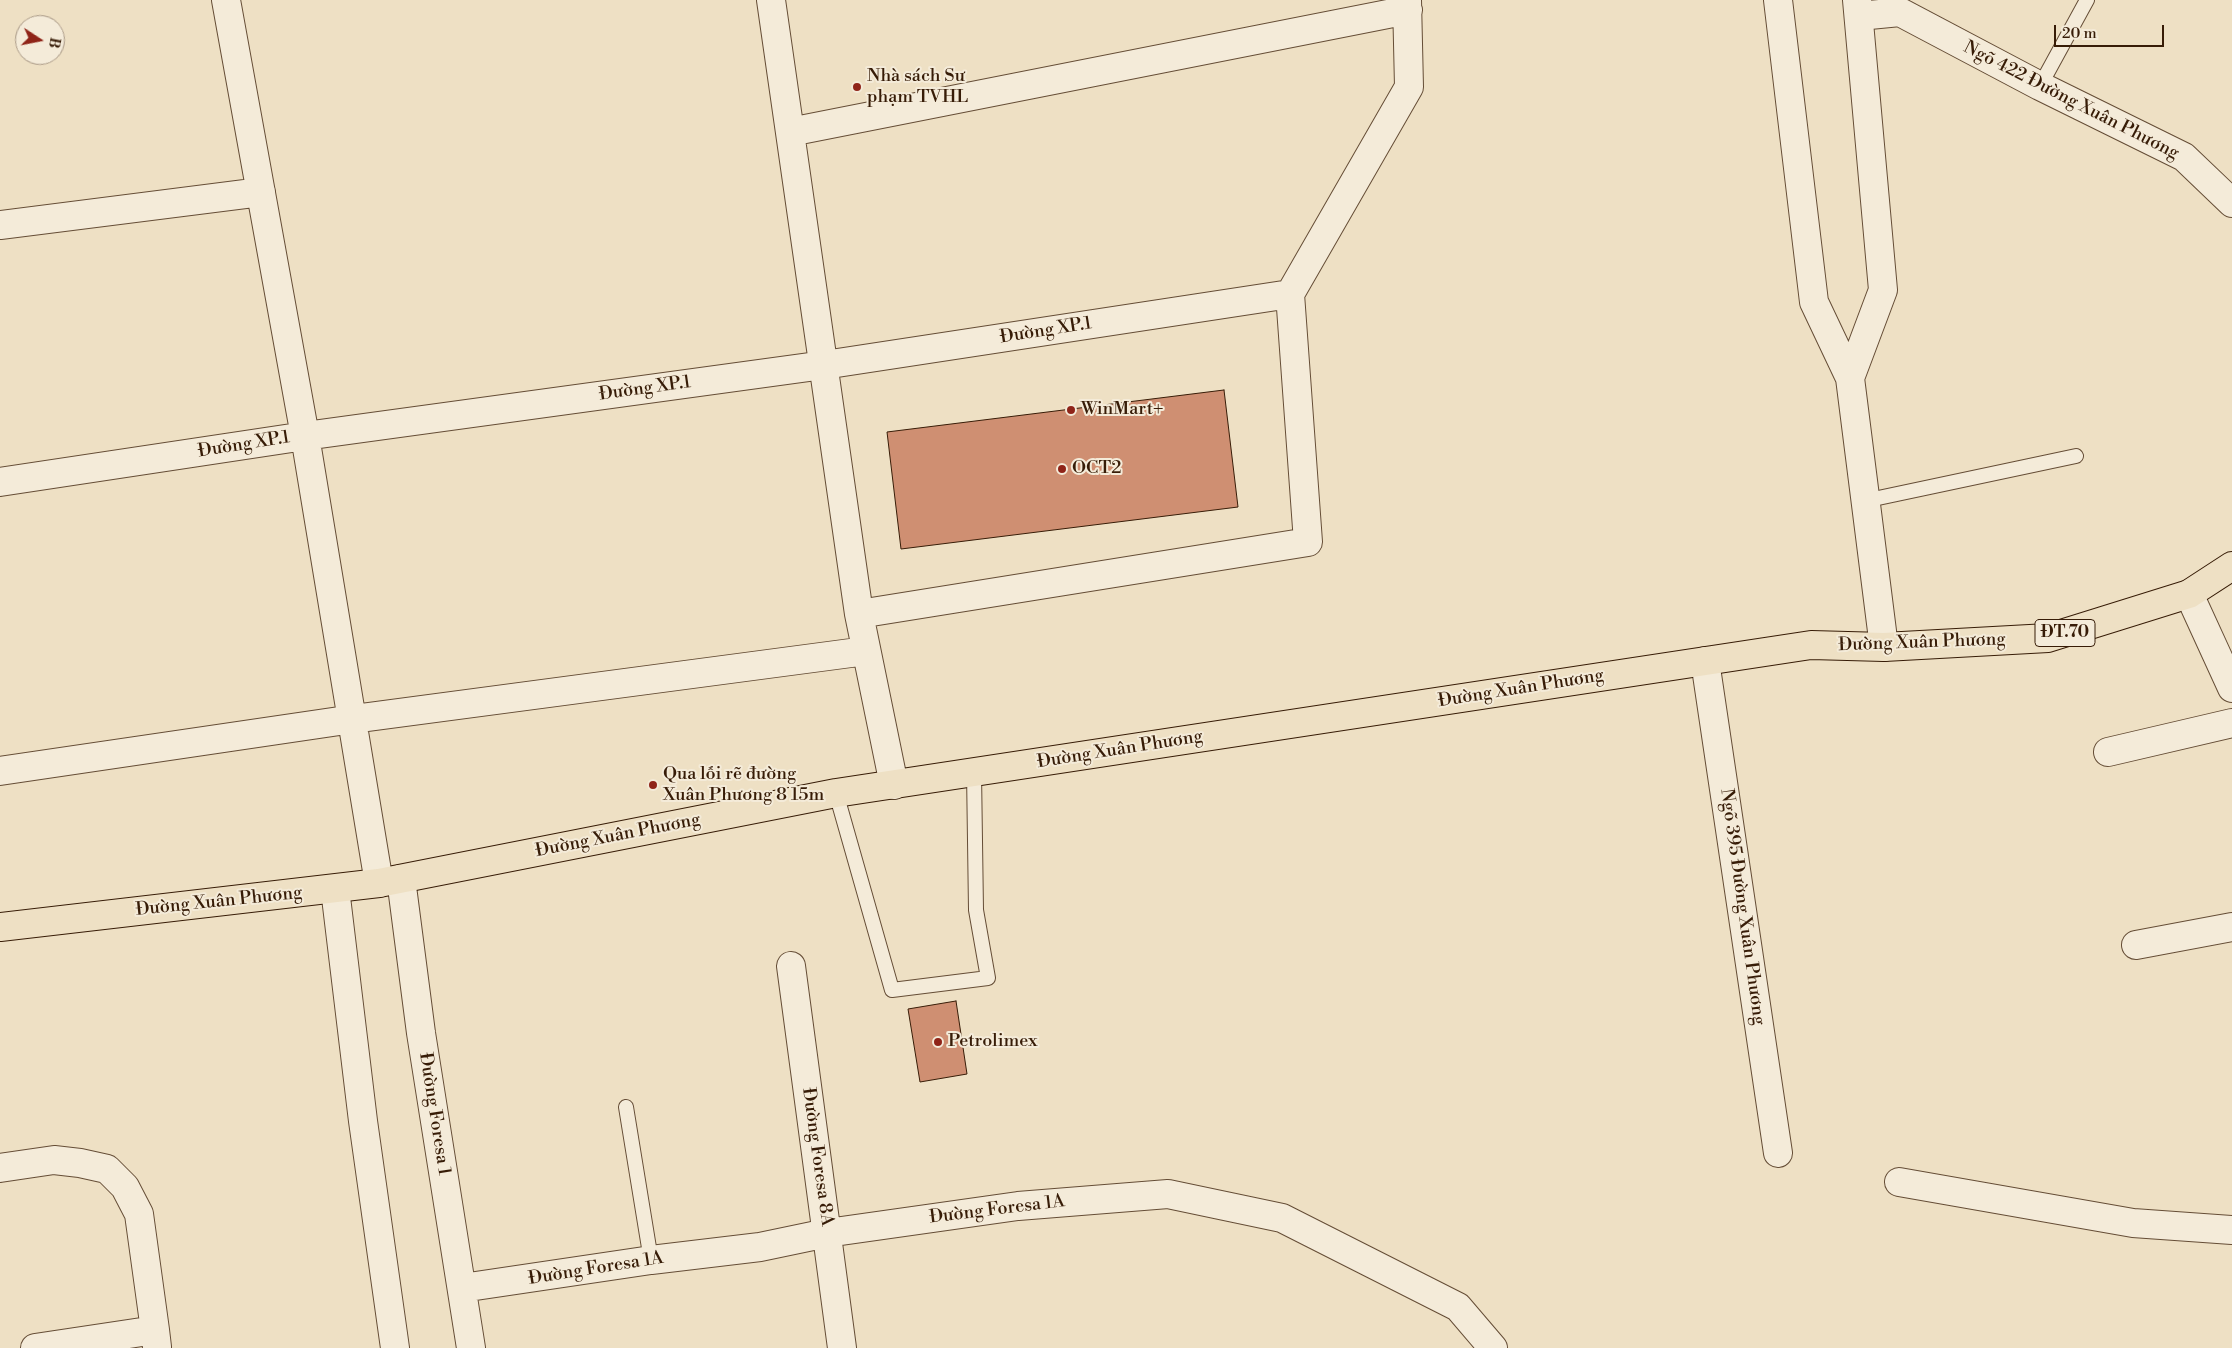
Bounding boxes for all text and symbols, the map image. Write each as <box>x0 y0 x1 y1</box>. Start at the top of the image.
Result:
north arrow <box>15 15 65 65</box>
scale bar <box>2057 15 2167 47</box>
text: 20 m <box>2062 24 2097 43</box>
text: B <box>44 36 64 50</box>
street label: Ngõ 422 Đường Xuân Phương <box>1960 37 2182 165</box>
place label: Nhà sách Sư phạm TVHL <box>867 66 968 108</box>
marker: Nhà sách Sư phạm TVHL <box>851 81 863 93</box>
street label: Đường XP.1 <box>998 313 1094 349</box>
street label: Đường XP.1 <box>598 372 692 406</box>
place label: WinMart+ <box>1081 399 1163 421</box>
marker: WinMart+ <box>1065 404 1077 416</box>
street label: Đường XP.1 <box>196 427 292 463</box>
place label: OCT2 <box>1072 458 1121 480</box>
marker: OCT2 <box>1056 463 1068 475</box>
road number: ĐT.70 <box>2035 620 2095 646</box>
street label: Đường Xuân Phương <box>1838 629 2006 657</box>
street label: Đường Xuân Phương <box>1437 665 1605 713</box>
street label: Đường Xuân Phương <box>1036 726 1204 774</box>
place label: Qua lối rẽ đường Xuân Phương 8 15m <box>663 764 824 806</box>
marker: Qua lối rẽ đường Xuân Phương 8 15m <box>647 779 659 791</box>
street label: Ngõ 395 Đường Xuân Phương <box>1715 787 1769 1027</box>
street label: Đường Xuân Phương <box>534 809 702 863</box>
street label: Đường Xuân Phương <box>135 883 303 921</box>
place label: Petrolimex <box>948 1031 1037 1053</box>
marker: Petrolimex <box>932 1036 944 1048</box>
street label: Đường Foresa 1 <box>414 1051 454 1177</box>
street label: Đường Foresa 8A <box>797 1086 837 1228</box>
street label: Đường Foresa 1A <box>928 1191 1066 1229</box>
street label: Đường Foresa 1A <box>527 1248 665 1290</box>

